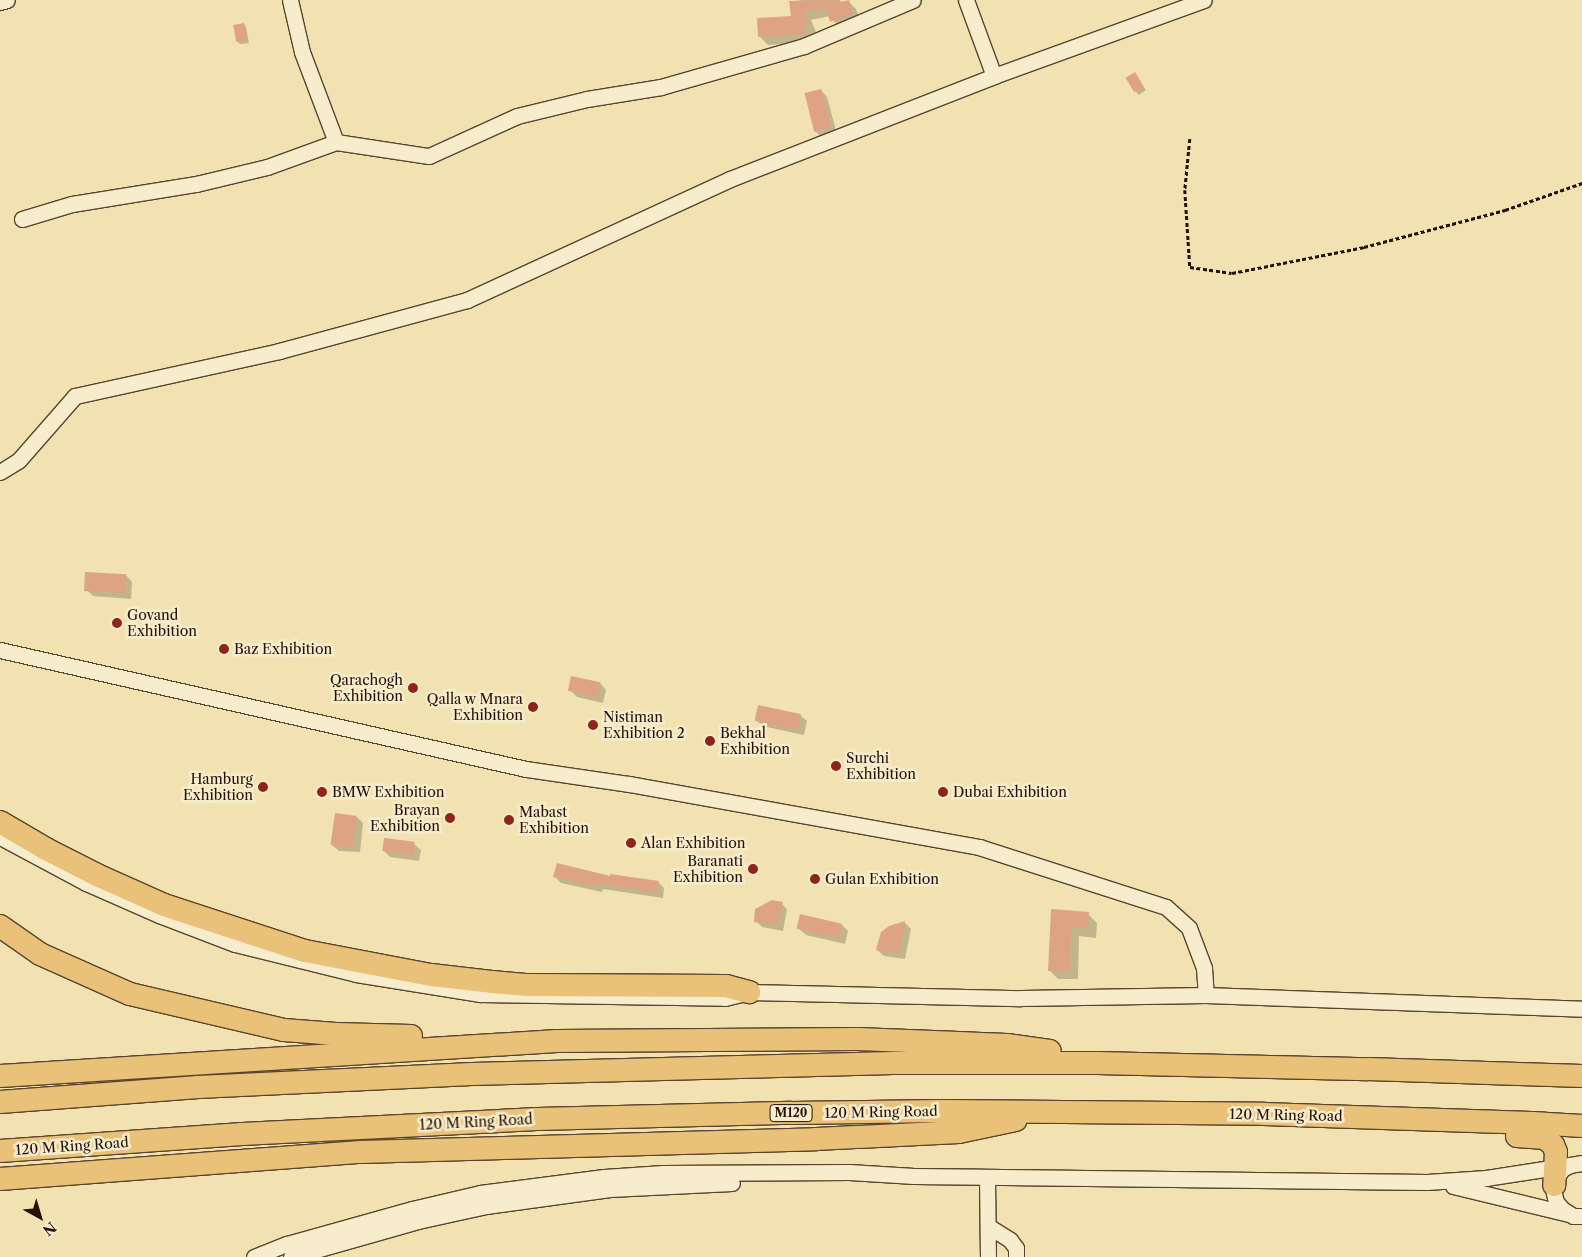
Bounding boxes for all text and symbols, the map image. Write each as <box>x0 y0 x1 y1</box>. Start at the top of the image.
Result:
place label: Govand Exhibition <box>127 607 197 640</box>
marker: Govand Exhibition <box>111 617 123 629</box>
place label: Baz Exhibition <box>234 641 332 657</box>
marker: Baz Exhibition <box>218 643 230 655</box>
place label: Qarachogh Exhibition <box>330 672 403 704</box>
marker: Qarachogh Exhibition <box>407 682 419 694</box>
place label: Qalla w Mnara Exhibition <box>426 691 523 724</box>
marker: Qalla w Mnara Exhibition <box>527 701 539 713</box>
place label: Nistiman Exhibition 2 <box>603 709 685 742</box>
marker: Nistiman Exhibition 2 <box>587 719 599 731</box>
place label: Bekhal Exhibition <box>720 725 790 758</box>
marker: Bekhal Exhibition <box>704 735 716 747</box>
place label: Surchi Exhibition <box>846 750 916 782</box>
marker: Surchi Exhibition <box>830 760 842 772</box>
place label: Hamburg Exhibition <box>183 771 253 804</box>
marker: Hamburg Exhibition <box>257 781 269 793</box>
place label: BMW Exhibition <box>332 784 445 800</box>
place label: Dubai Exhibition <box>953 784 1067 800</box>
marker: BMW Exhibition <box>316 786 328 798</box>
marker: Dubai Exhibition <box>937 786 949 798</box>
place label: Brayan Exhibition <box>370 802 440 834</box>
place label: Mabast Exhibition <box>519 804 589 836</box>
marker: Brayan Exhibition <box>444 812 456 824</box>
marker: Mabast Exhibition <box>503 814 515 826</box>
place label: Alan Exhibition <box>641 835 746 851</box>
marker: Alan Exhibition <box>625 837 637 849</box>
place label: Baranati Exhibition <box>673 853 743 886</box>
marker: Baranati Exhibition <box>747 863 759 875</box>
place label: Gulan Exhibition <box>825 871 939 887</box>
marker: Gulan Exhibition <box>809 873 821 885</box>
street label: 120 M Ring Road <box>824 1103 938 1121</box>
road number: M120 <box>768 1104 814 1122</box>
street label: 120 M Ring Road <box>1229 1106 1343 1124</box>
street label: 120 M Ring Road <box>419 1111 533 1133</box>
street label: 120 M Ring Road <box>15 1134 129 1158</box>
north arrow <box>15 1192 65 1242</box>
text: N <box>39 1218 60 1239</box>

